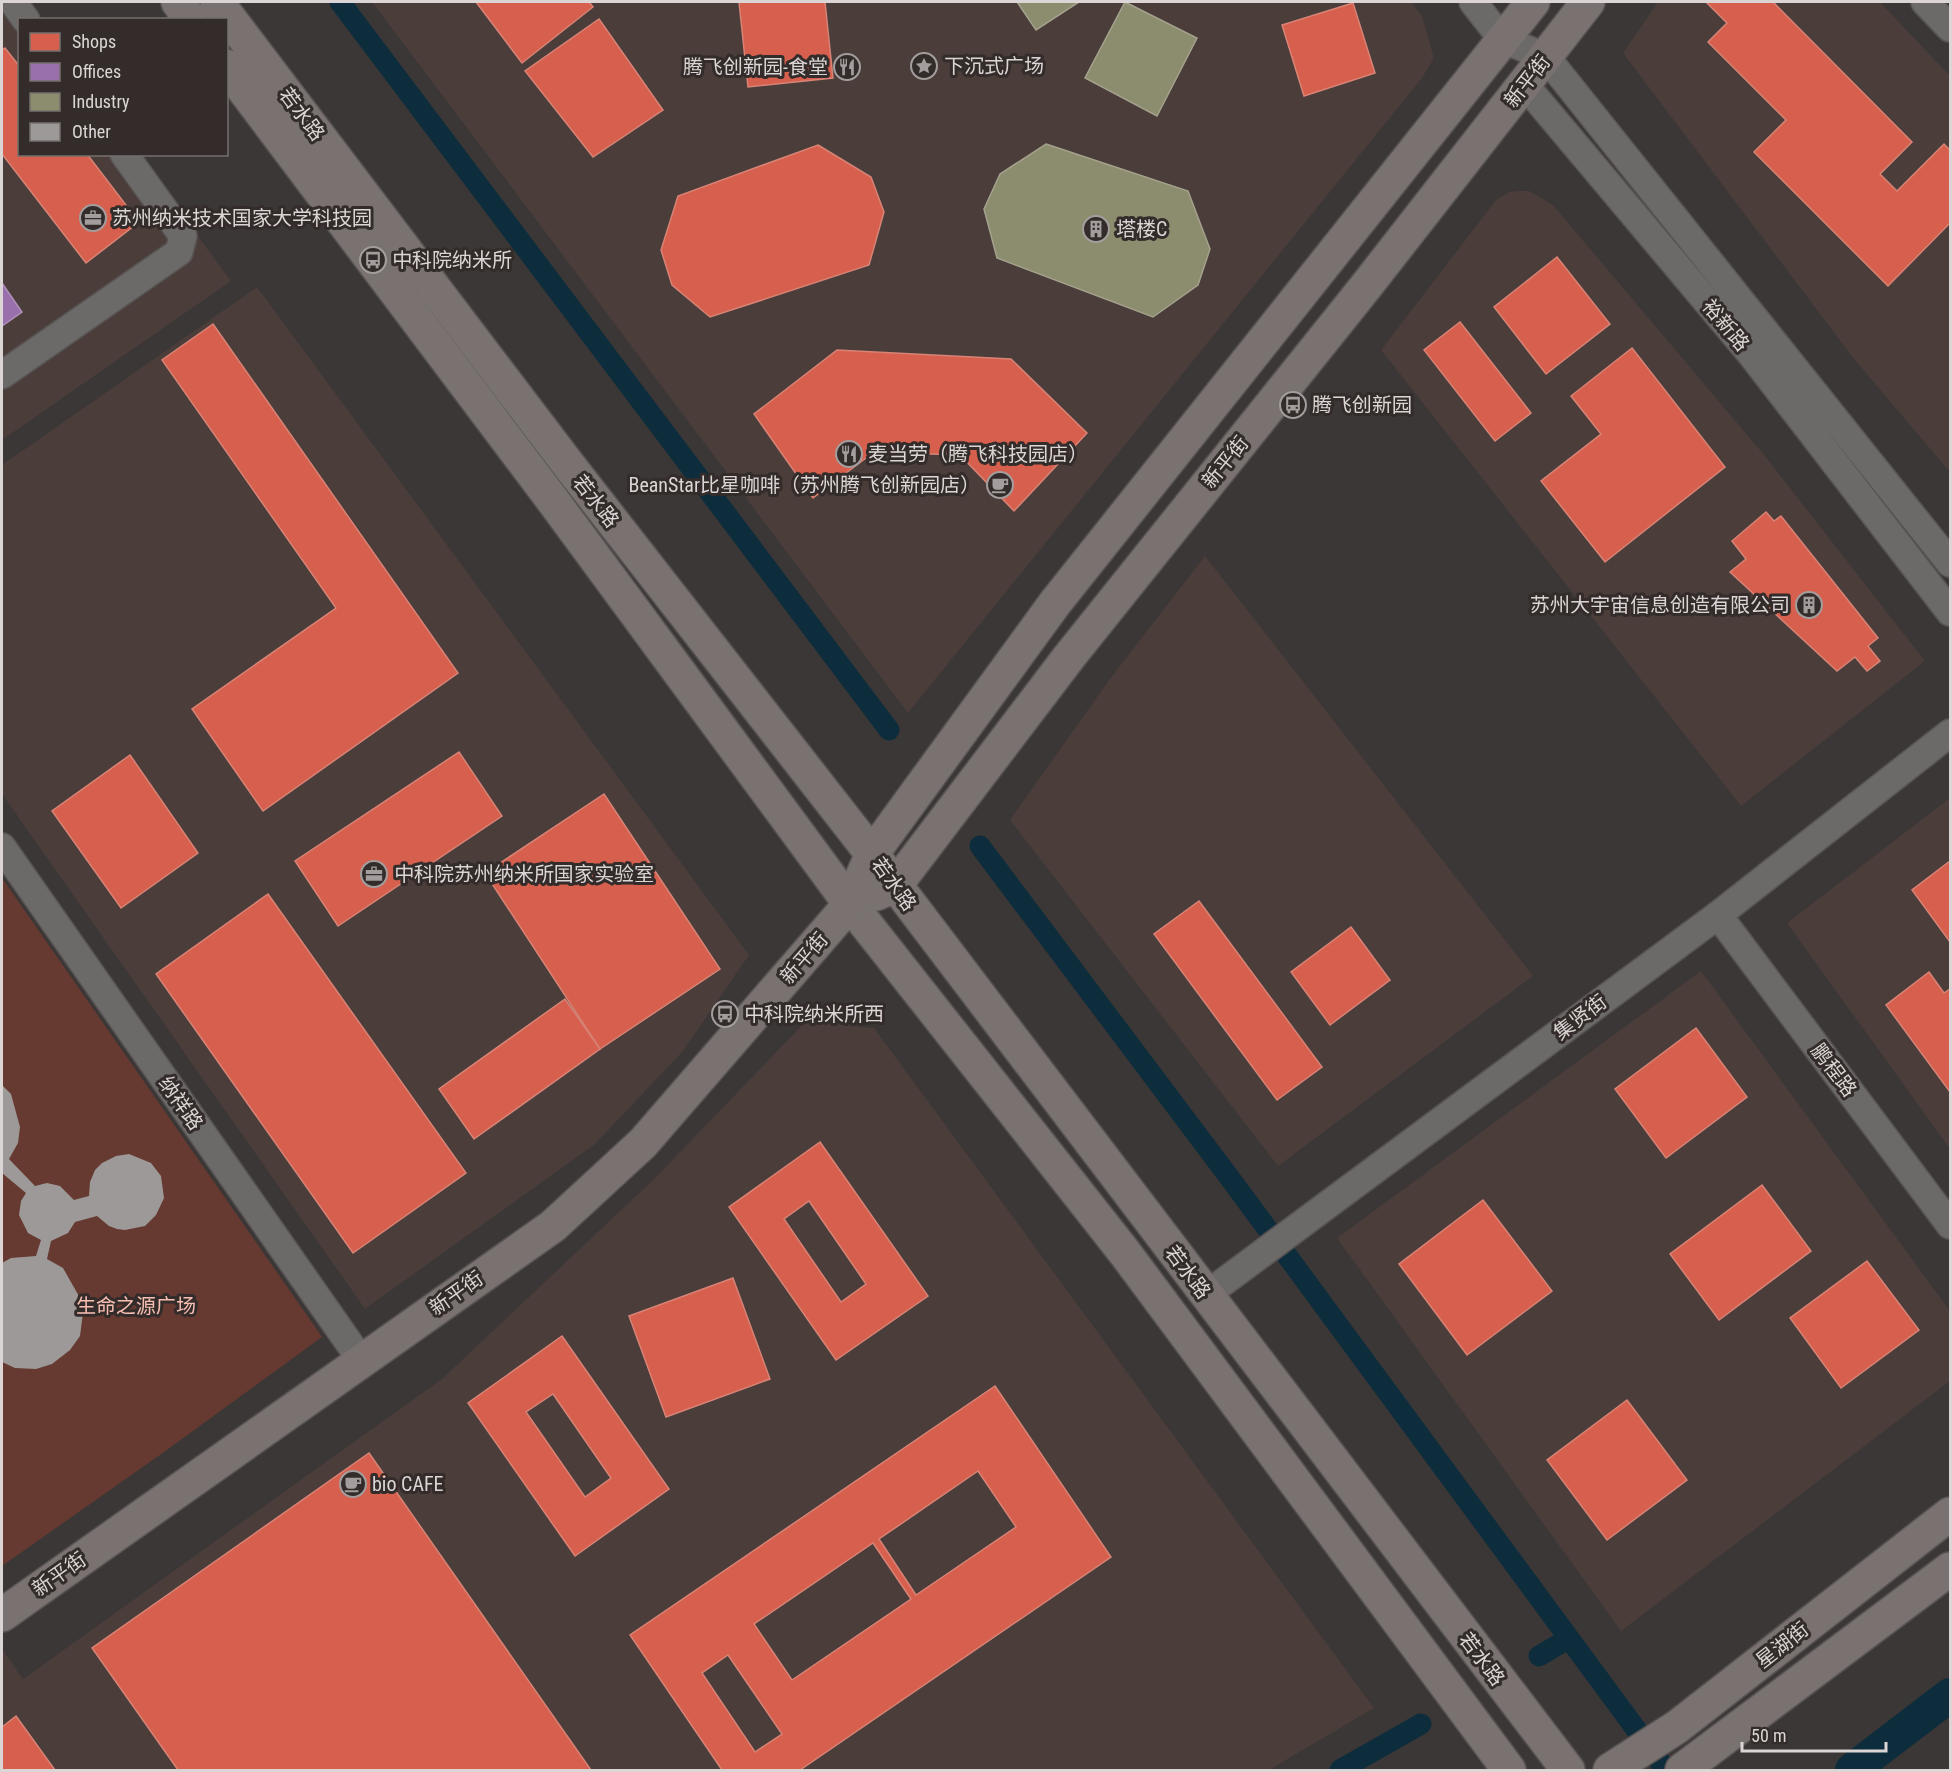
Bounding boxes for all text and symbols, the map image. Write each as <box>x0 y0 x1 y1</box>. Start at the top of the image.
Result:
legend <box>18 18 228 156</box>
text: Shops <box>72 31 116 52</box>
street label: 新平街 <box>1499 50 1555 112</box>
place icon: 下沉式广场 <box>909 51 939 81</box>
restaurant icon: 腾飞创新园-食堂 <box>832 52 862 82</box>
place label: 下沉式广场 <box>944 54 1044 78</box>
place label: 腾飞创新园-食堂 <box>683 55 828 79</box>
text: Offices <box>72 61 121 82</box>
street label: 若水路 <box>274 83 330 145</box>
text: Industry <box>72 91 130 112</box>
text: Other <box>72 121 111 142</box>
office icon: 苏州纳米技术国家大学科技园 <box>78 203 108 233</box>
place label: 苏州纳米技术国家大学科技园 <box>112 206 372 230</box>
building icon: 塔楼C <box>1081 214 1111 244</box>
place label: 塔楼C <box>1116 217 1167 241</box>
bus stop icon: 中科院纳米所 <box>358 245 388 275</box>
place label: 中科院纳米所 <box>392 248 512 272</box>
street label: 裕新路 <box>1698 294 1754 356</box>
bus stop icon: 腾飞创新园 <box>1278 390 1308 420</box>
place label: 腾飞创新园 <box>1312 393 1412 417</box>
street label: 新平街 <box>1197 431 1253 493</box>
restaurant icon: 麦当劳（腾飞科技园店） <box>834 439 864 469</box>
place label: 麦当劳（腾飞科技园店） <box>868 442 1088 466</box>
street label: 若水路 <box>568 470 624 532</box>
cafe icon: BeanStar比星咖啡（苏州腾飞创新园店） <box>985 470 1015 500</box>
place label: BeanStar比星咖啡（苏州腾飞创新园店） <box>628 473 980 497</box>
building icon: 苏州大宇宙信息创造有限公司 <box>1794 590 1824 620</box>
place label: 苏州大宇宙信息创造有限公司 <box>1530 593 1790 617</box>
street label: 若水路 <box>867 853 921 915</box>
office icon: 中科院苏州纳米所国家实验室 <box>359 859 389 889</box>
place label: 中科院苏州纳米所国家实验室 <box>394 862 654 886</box>
street label: 新平街 <box>775 927 833 989</box>
street label: 集贤街 <box>1549 989 1611 1045</box>
bus stop icon: 中科院纳米所西 <box>710 999 740 1029</box>
place label: 中科院纳米所西 <box>744 1002 884 1026</box>
street label: 鹏程路 <box>1806 1039 1862 1101</box>
street label: 纳祥路 <box>154 1072 208 1134</box>
street label: 若水路 <box>1160 1241 1216 1303</box>
street label: 新平街 <box>425 1266 487 1320</box>
park label: 生命之源广场 <box>76 1294 196 1318</box>
cafe icon: bio CAFE <box>338 1469 368 1499</box>
place label: bio CAFE <box>372 1472 444 1496</box>
street label: 新平街 <box>28 1547 90 1601</box>
street label: 星湖街 <box>1751 1617 1813 1673</box>
street label: 若水路 <box>1454 1628 1510 1690</box>
scale bar <box>1742 1715 1886 1753</box>
text: 50 m <box>1751 1725 1786 1746</box>

